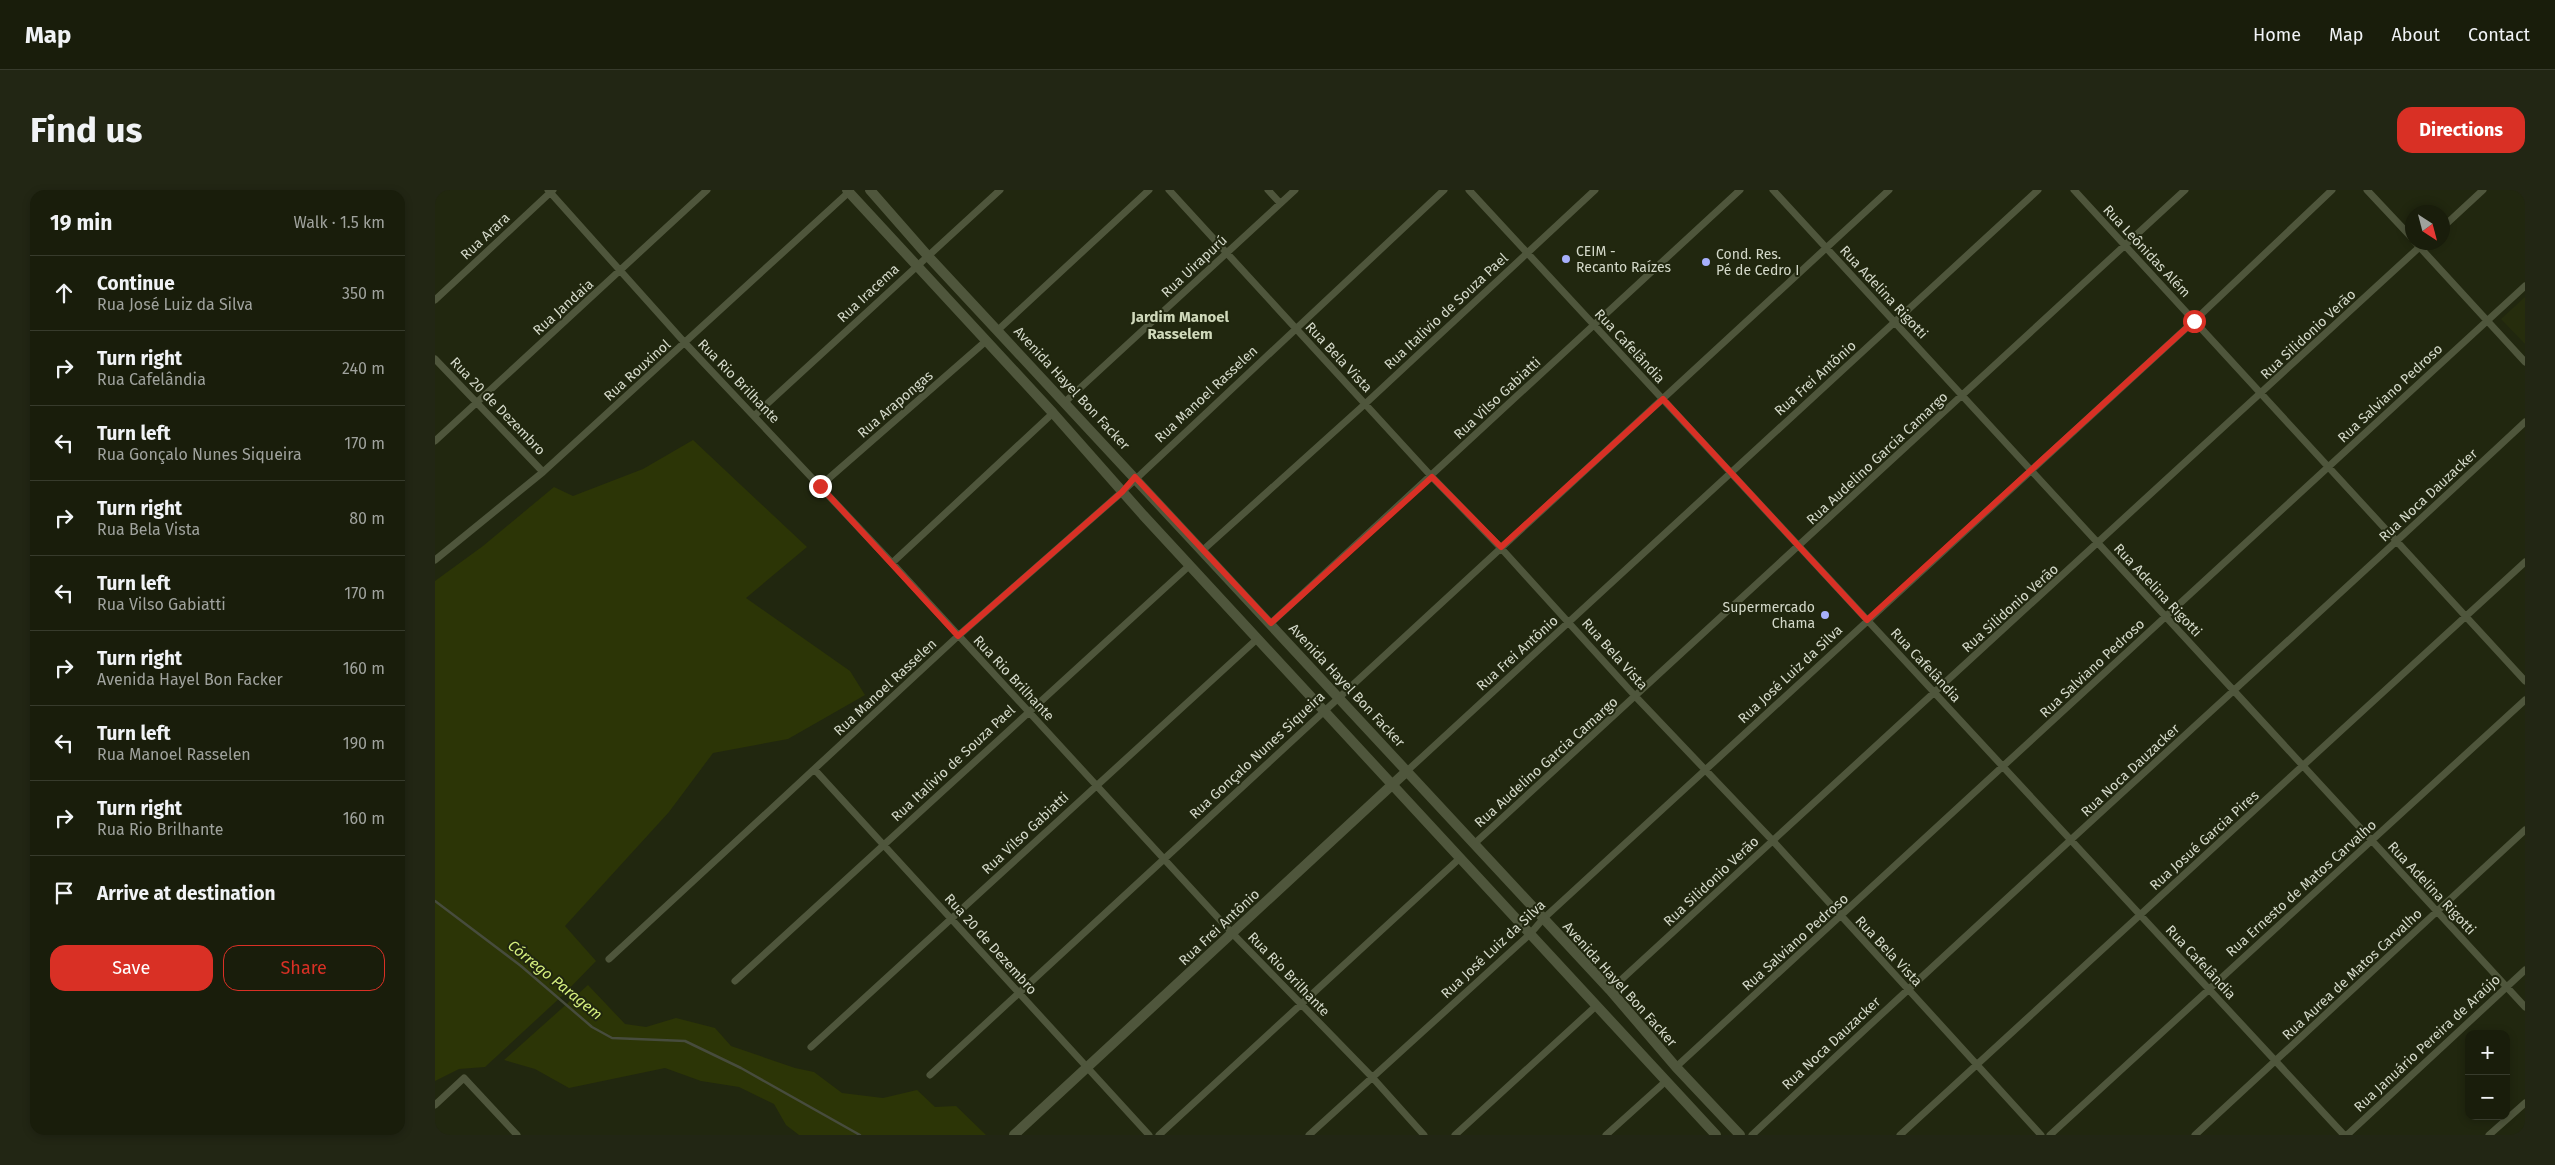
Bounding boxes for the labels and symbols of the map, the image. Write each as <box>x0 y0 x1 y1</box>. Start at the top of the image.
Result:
street label: Rua Leônidas Além <box>2099 202 2194 301</box>
north arrow <box>2405 205 2450 250</box>
street label: Rua Arara <box>457 209 513 263</box>
street label: Rua Uirapurú <box>1158 232 1231 301</box>
street label: Rua Adelina Rigotti <box>1836 242 1931 342</box>
place label: CEIM - Recanto Raízes <box>1576 243 1672 276</box>
place label: Cond. Res. Pé de Cedro I <box>1716 246 1799 279</box>
street label: Rua Italivio de Souza Pael <box>1381 250 1512 373</box>
marker: CEIM - Recanto Raízes <box>1560 253 1572 265</box>
marker: Cond. Res. Pé de Cedro I <box>1700 256 1712 268</box>
street label: Rua Iracema <box>834 260 903 326</box>
street label: Rua Jandaia <box>530 276 597 339</box>
street label: Rua Silidonio Verão <box>2257 286 2359 383</box>
street label: Rua Cafelândia <box>1591 306 1668 387</box>
district label: Jardim Manoel Rasselem <box>1130 308 1230 343</box>
route start <box>2183 310 2206 333</box>
street label: Rua Bela Vista <box>1302 319 1376 396</box>
street label: Avenida Hayel Bon Facker <box>1010 323 1134 454</box>
street label: Rua Rouxinol <box>601 336 674 405</box>
street label: Rua Rio Brilhante <box>694 336 783 427</box>
street label: Rua Frei Antônio <box>1771 337 1860 420</box>
street label: Rua Salviano Pedroso <box>2334 340 2446 446</box>
street label: Rua Manoel Rasselen <box>1151 342 1261 446</box>
street label: Rua 20 de Dezembro <box>446 354 549 459</box>
street label: Rua Vilso Gabiatti <box>1450 354 1544 443</box>
street label: Rua Arapongas <box>854 367 937 442</box>
street label: Rua Audelino Garcia Camargo <box>1803 388 1952 528</box>
street label: Rua Noca Dauzacker <box>2376 445 2482 545</box>
route end <box>809 475 832 498</box>
street label: Rua Adelina Rigotti <box>2110 540 2205 640</box>
street label: Rua Silidonio Verão <box>1959 561 2062 656</box>
place label: Supermercado Chama <box>1723 599 1815 632</box>
marker: Supermercado Chama <box>1819 609 1831 621</box>
street label: Rua Frei Antônio <box>1473 612 1562 695</box>
street label: Rua Bela Vista <box>1578 615 1651 694</box>
street label: Rua Salviano Pedroso <box>2036 615 2148 721</box>
street label: Avenida Hayel Bon Facker <box>1285 620 1409 751</box>
street label: Rua José Luiz da Silva <box>1735 622 1846 727</box>
street label: Rua Cafelândia <box>1887 625 1964 706</box>
street label: Rua Rio Brilhante <box>970 632 1058 725</box>
street label: Rua Manoel Rasselen <box>830 635 940 739</box>
street label: Rua Gonçalo Nunes Siqueira <box>1186 688 1329 823</box>
street label: Rua Audelino Garcia Camargo <box>1471 693 1622 831</box>
street label: Rua Italivio de Souza Pael <box>888 702 1019 825</box>
street label: Rua Noca Dauzacker <box>2078 720 2184 820</box>
street label: Rua Josué Garcia Pires <box>2146 787 2263 894</box>
street label: Rua Vilso Gabiatti <box>978 789 1072 878</box>
street label: Rua Ernesto de Matos Carvalho <box>2223 816 2380 960</box>
street label: Rua Silidonio Verão <box>1660 833 1762 930</box>
street label: Rua Adelina Rigotti <box>2384 838 2479 938</box>
street label: Rua Frei Antônio <box>1175 886 1263 969</box>
street label: Rua 20 de Dezembro <box>941 890 1040 998</box>
street label: Rua Salviano Pedroso <box>1739 890 1852 995</box>
street label: Rua José Luiz da Silva <box>1438 897 1549 1002</box>
street label: Rua Aurea de Matos Carvalho <box>2279 905 2426 1044</box>
street label: Rua Bela Vista <box>1852 913 1926 990</box>
street label: Avenida Hayel Bon Facker <box>1559 918 1681 1051</box>
street label: Rua Cafelândia <box>2162 922 2239 1003</box>
street label: Rua Rio Brilhante <box>1244 929 1333 1020</box>
water label: Córrego Paragem <box>504 936 606 1024</box>
street label: Rua Januário Pereira de Araújo <box>2351 971 2504 1116</box>
street label: Rua Noca Dauzacker <box>1779 993 1885 1093</box>

